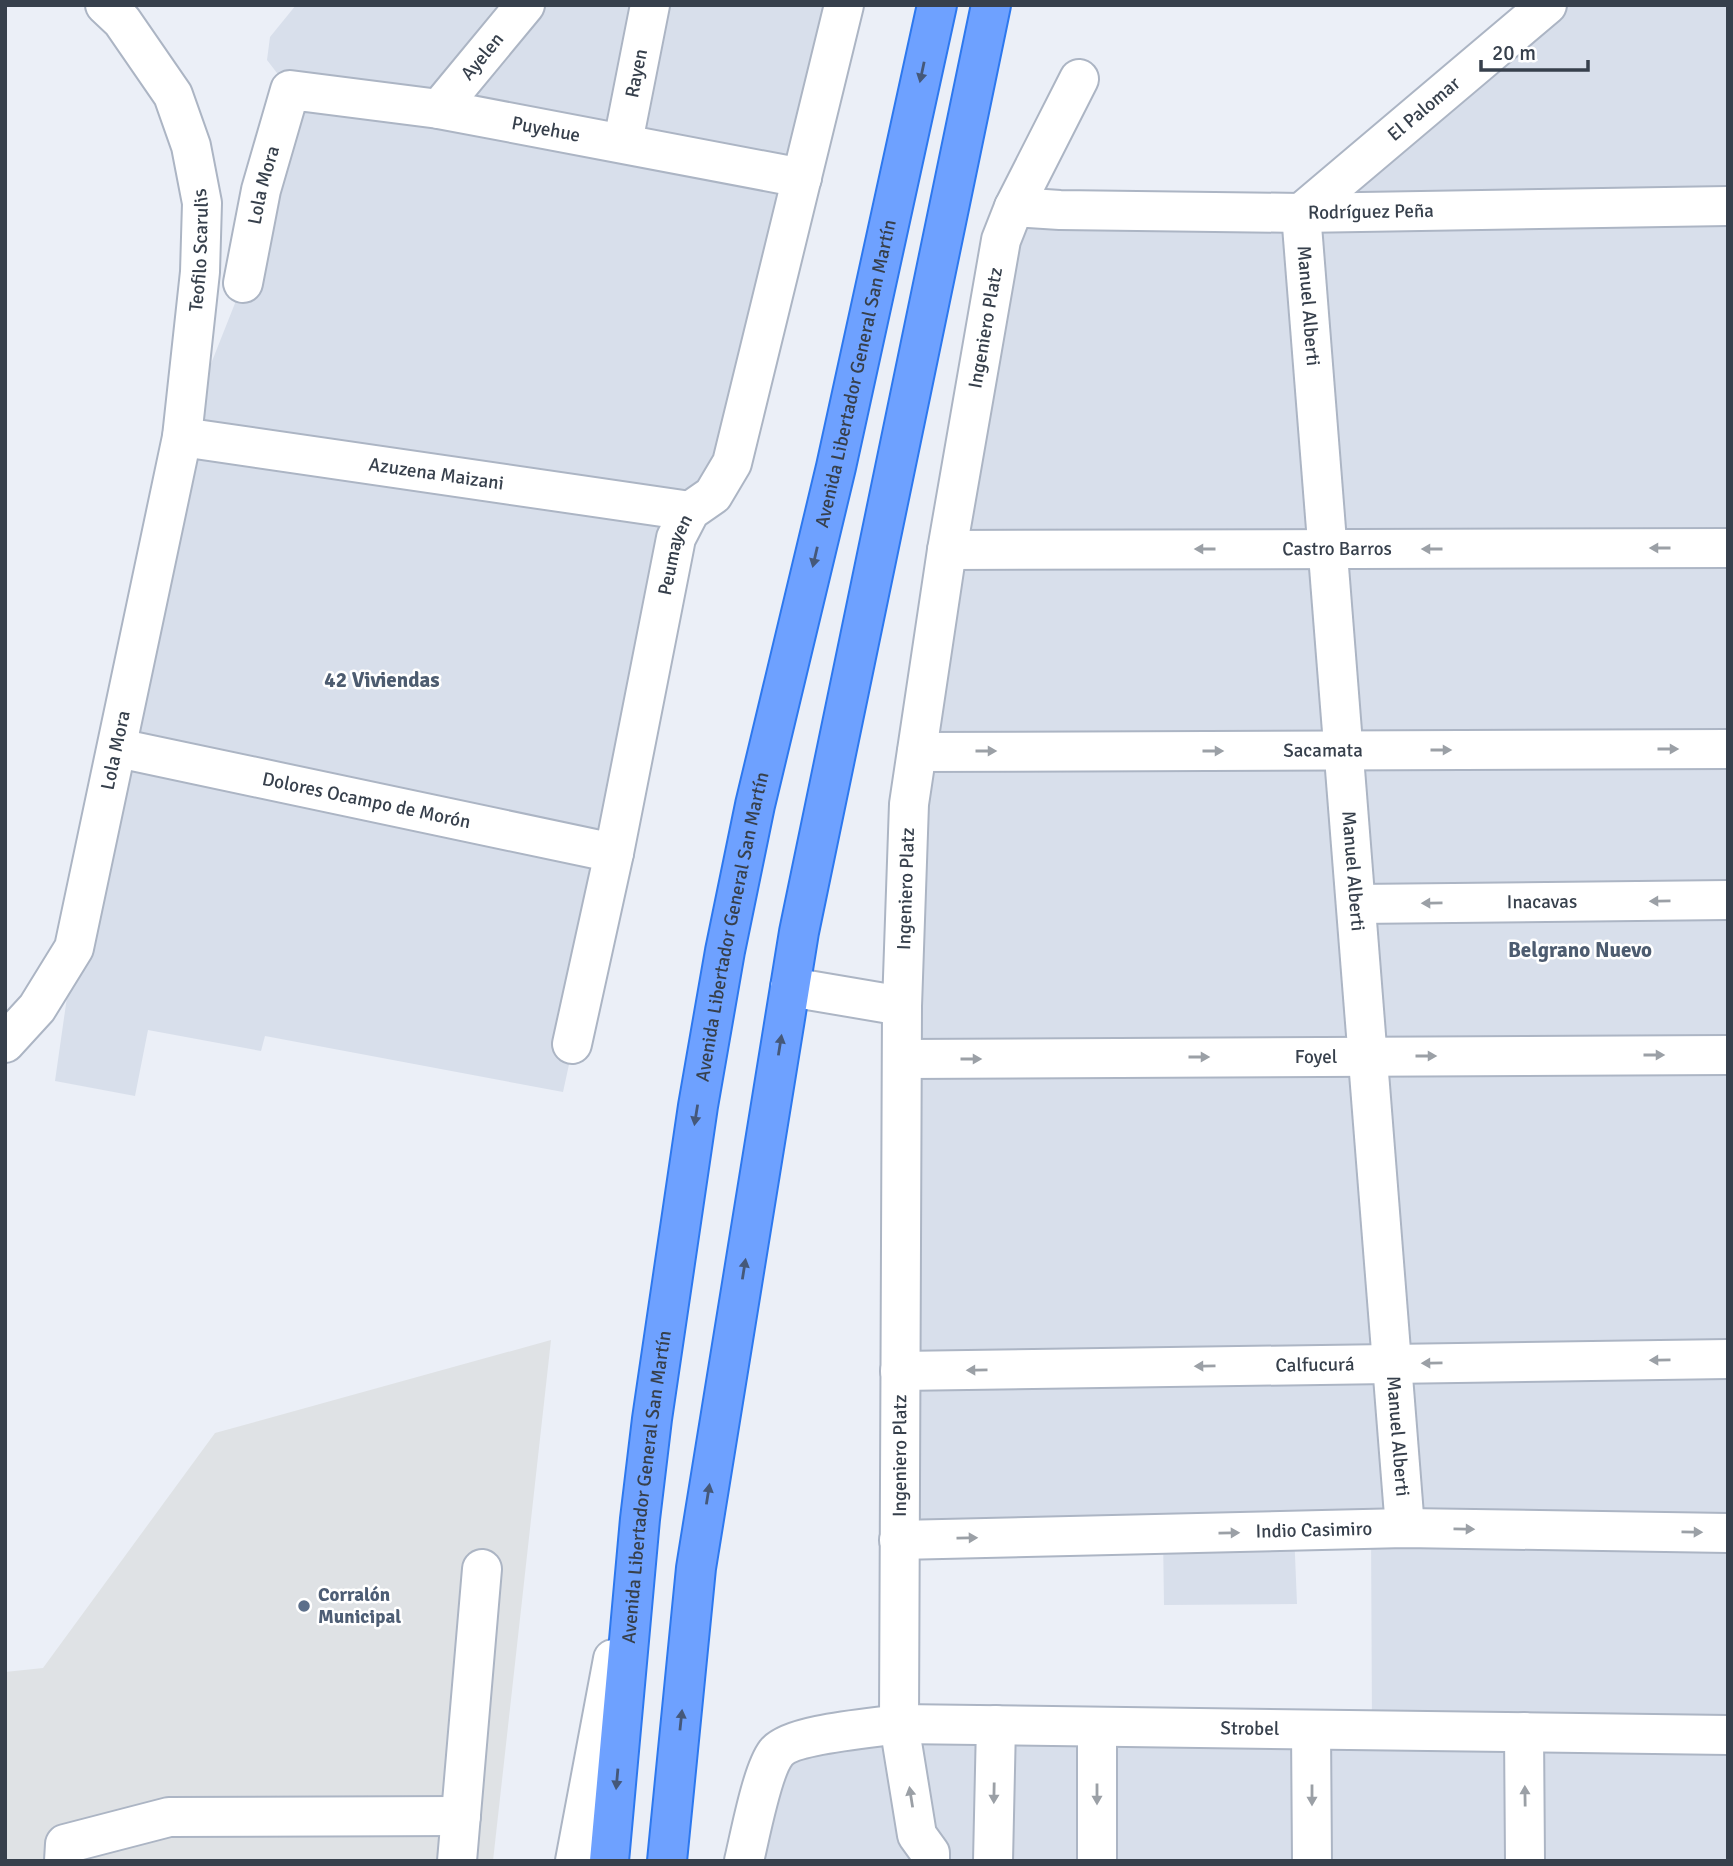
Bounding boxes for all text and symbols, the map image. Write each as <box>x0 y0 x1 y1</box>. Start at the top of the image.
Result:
street label: Ayelen <box>456 28 509 85</box>
scale bar <box>1481 28 1588 72</box>
text: 20 m <box>1492 40 1536 66</box>
street label: Rayen <box>620 47 653 100</box>
one-way arrow <box>916 61 927 83</box>
street label: El Palomar <box>1383 72 1465 146</box>
street label: Puyehue <box>510 111 582 148</box>
street label: Lola Mora <box>243 143 285 227</box>
street label: Teofilo Scarulis <box>184 187 214 313</box>
street label: Rodríguez Peña <box>1308 199 1434 225</box>
street label: Avenida Libertador General San Martín <box>810 217 902 530</box>
street label: Manuel Alberti <box>1292 244 1325 367</box>
street label: Ingeniero Platz <box>963 266 1008 390</box>
street label: Azuzena Maizani <box>367 452 505 496</box>
street label: Peumayen <box>653 510 698 597</box>
street label: Castro Barros <box>1282 537 1392 561</box>
one-way arrow <box>1648 542 1670 554</box>
one-way arrow <box>1193 543 1215 555</box>
one-way arrow <box>1421 543 1443 555</box>
one-way arrow <box>809 546 820 568</box>
district label: 42 Viviendas <box>324 667 440 693</box>
street label: Lola Mora <box>96 708 136 792</box>
street label: Sacamata <box>1283 738 1363 763</box>
one-way arrow <box>1657 743 1679 755</box>
one-way arrow <box>1430 744 1452 756</box>
one-way arrow <box>975 745 997 757</box>
one-way arrow <box>1202 745 1224 756</box>
street label: Dolores Ocampo de Morón <box>260 767 473 834</box>
street label: Avenida Libertador General San Martín <box>690 769 775 1083</box>
street label: Manuel Alberti <box>1336 810 1370 932</box>
street label: Ingeniero Platz <box>892 827 920 950</box>
street label: Inacavas <box>1507 890 1577 914</box>
one-way arrow <box>1648 895 1670 907</box>
one-way arrow <box>1421 897 1443 909</box>
district label: Belgrano Nuevo <box>1508 937 1652 963</box>
one-way arrow <box>775 1034 786 1056</box>
street label: Foyel <box>1295 1045 1337 1069</box>
one-way arrow <box>1643 1049 1665 1061</box>
one-way arrow <box>1415 1050 1437 1062</box>
one-way arrow <box>1188 1051 1210 1063</box>
one-way arrow <box>960 1053 982 1065</box>
one-way arrow <box>691 1104 702 1126</box>
one-way arrow <box>739 1258 750 1280</box>
street label: Avenida Libertador General San Martín <box>617 1329 677 1645</box>
street label: Calfucurá <box>1275 1352 1355 1378</box>
one-way arrow <box>1648 1354 1670 1365</box>
one-way arrow <box>1421 1357 1443 1368</box>
one-way arrow <box>1193 1360 1215 1372</box>
one-way arrow <box>966 1364 988 1375</box>
street label: Manuel Alberti <box>1381 1375 1414 1497</box>
street label: Ingeniero Platz <box>888 1394 912 1517</box>
one-way arrow <box>703 1483 714 1505</box>
street label: Indio Casimiro <box>1255 1517 1373 1544</box>
one-way arrow <box>1454 1523 1476 1535</box>
one-way arrow <box>1681 1526 1703 1538</box>
one-way arrow <box>1218 1527 1240 1538</box>
one-way arrow <box>956 1533 978 1544</box>
place label: Corralón Municipal <box>318 1583 401 1629</box>
marker: Corralón Municipal <box>296 1598 312 1614</box>
one-way arrow <box>676 1708 687 1730</box>
street label: Strobel <box>1220 1716 1279 1741</box>
one-way arrow <box>611 1768 622 1790</box>
one-way arrow <box>989 1782 1000 1804</box>
one-way arrow <box>1091 1783 1103 1805</box>
one-way arrow <box>1306 1784 1317 1806</box>
one-way arrow <box>1519 1785 1531 1807</box>
one-way arrow <box>905 1786 916 1808</box>

